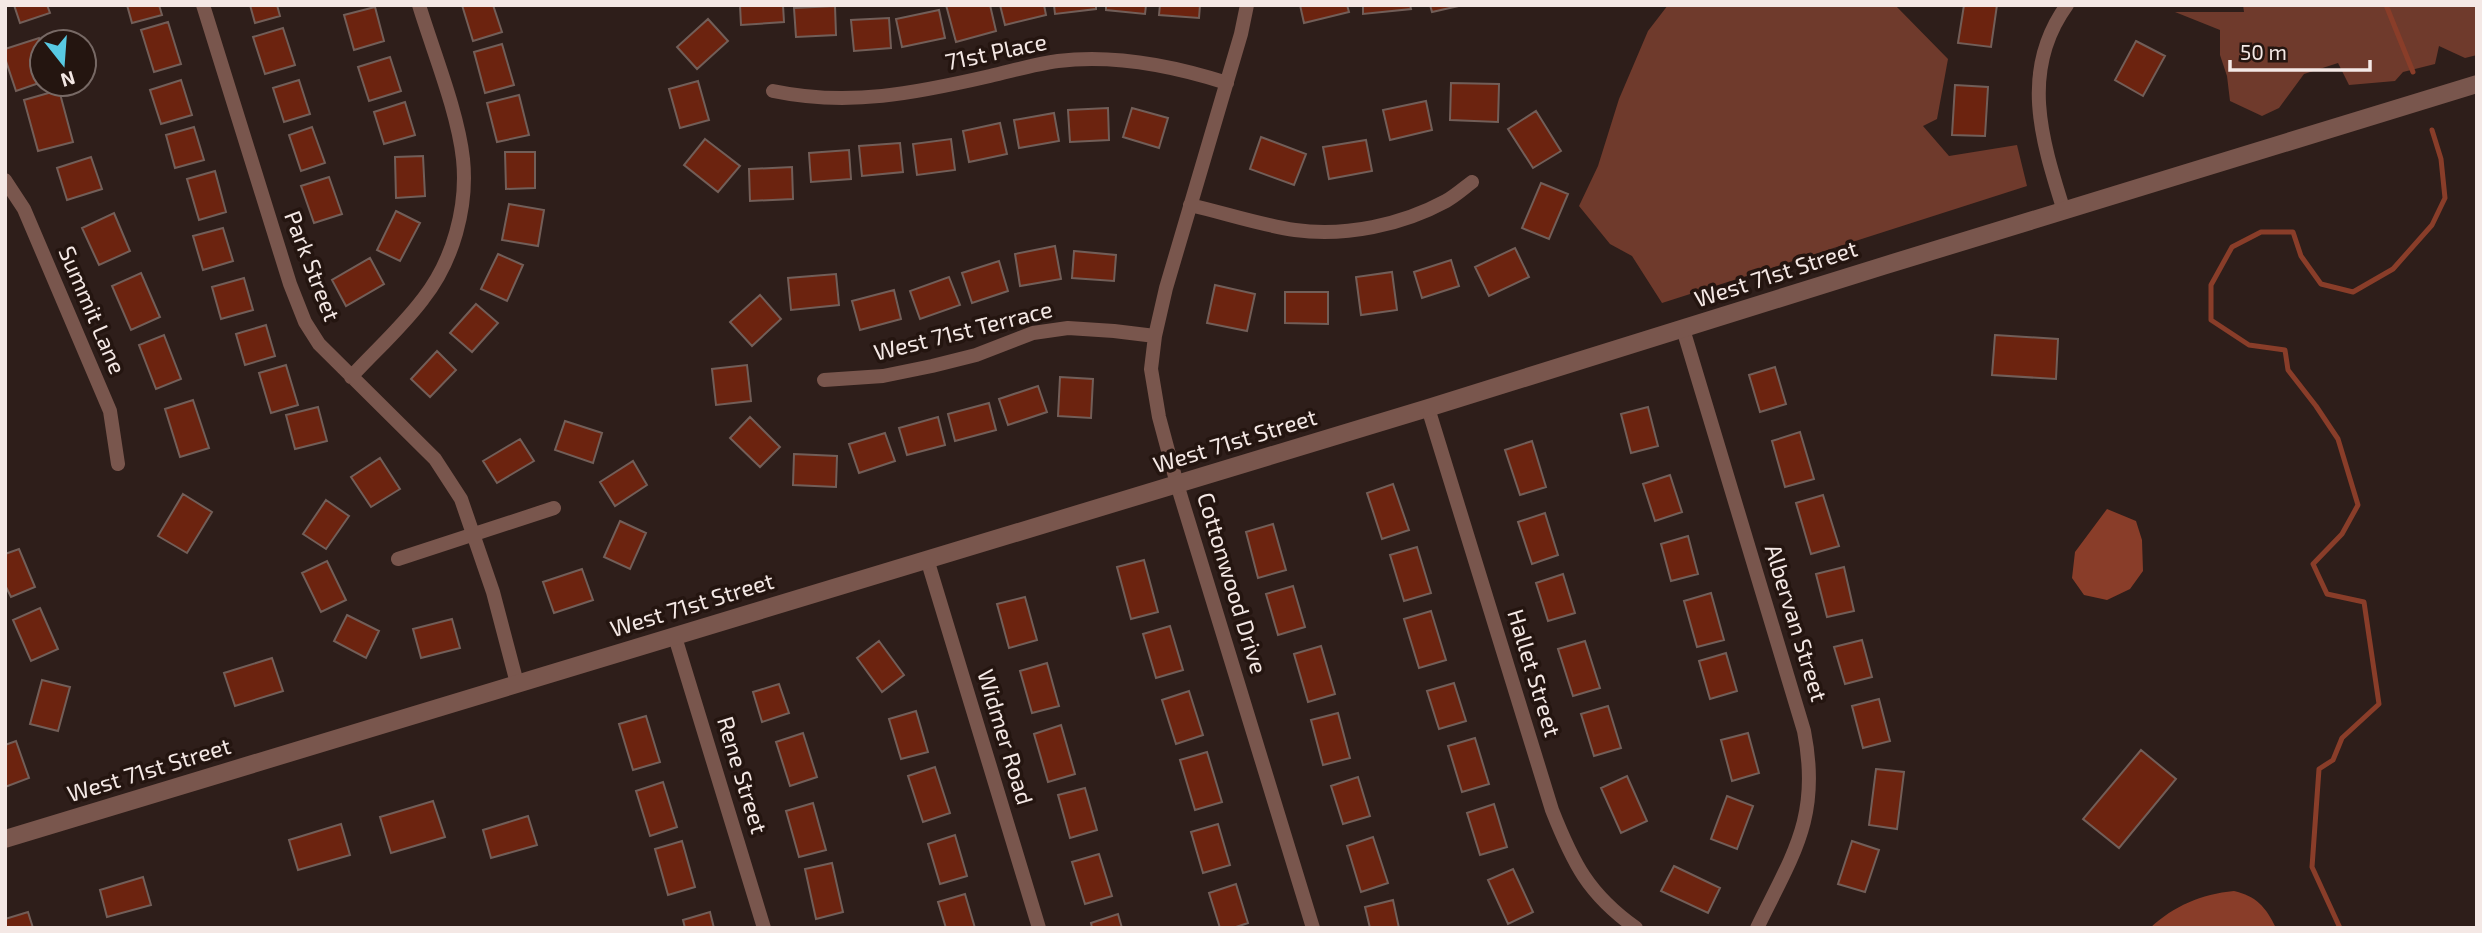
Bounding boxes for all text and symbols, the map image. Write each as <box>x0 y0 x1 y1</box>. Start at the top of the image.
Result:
street label: 71st Place <box>943 27 1049 75</box>
north arrow <box>28 28 98 98</box>
scale bar <box>2230 28 2370 72</box>
text: 50 m <box>2240 39 2287 64</box>
text: N <box>58 67 78 93</box>
street label: Park Street <box>279 207 347 325</box>
street label: West 71st Street <box>1691 233 1861 313</box>
street label: Summit Lane <box>53 242 132 378</box>
street label: West 71st Terrace <box>871 294 1055 366</box>
street label: West 71st Street <box>1149 402 1320 478</box>
street label: Cottonwood Drive <box>1192 489 1274 677</box>
street label: Albervan Street <box>1760 541 1834 705</box>
street label: West 71st Street <box>606 566 777 642</box>
street label: Hallet Street <box>1502 606 1568 740</box>
street label: Widmer Road <box>972 666 1040 808</box>
street label: Rene Street <box>712 713 774 837</box>
street label: West 71st Street <box>63 731 234 807</box>

